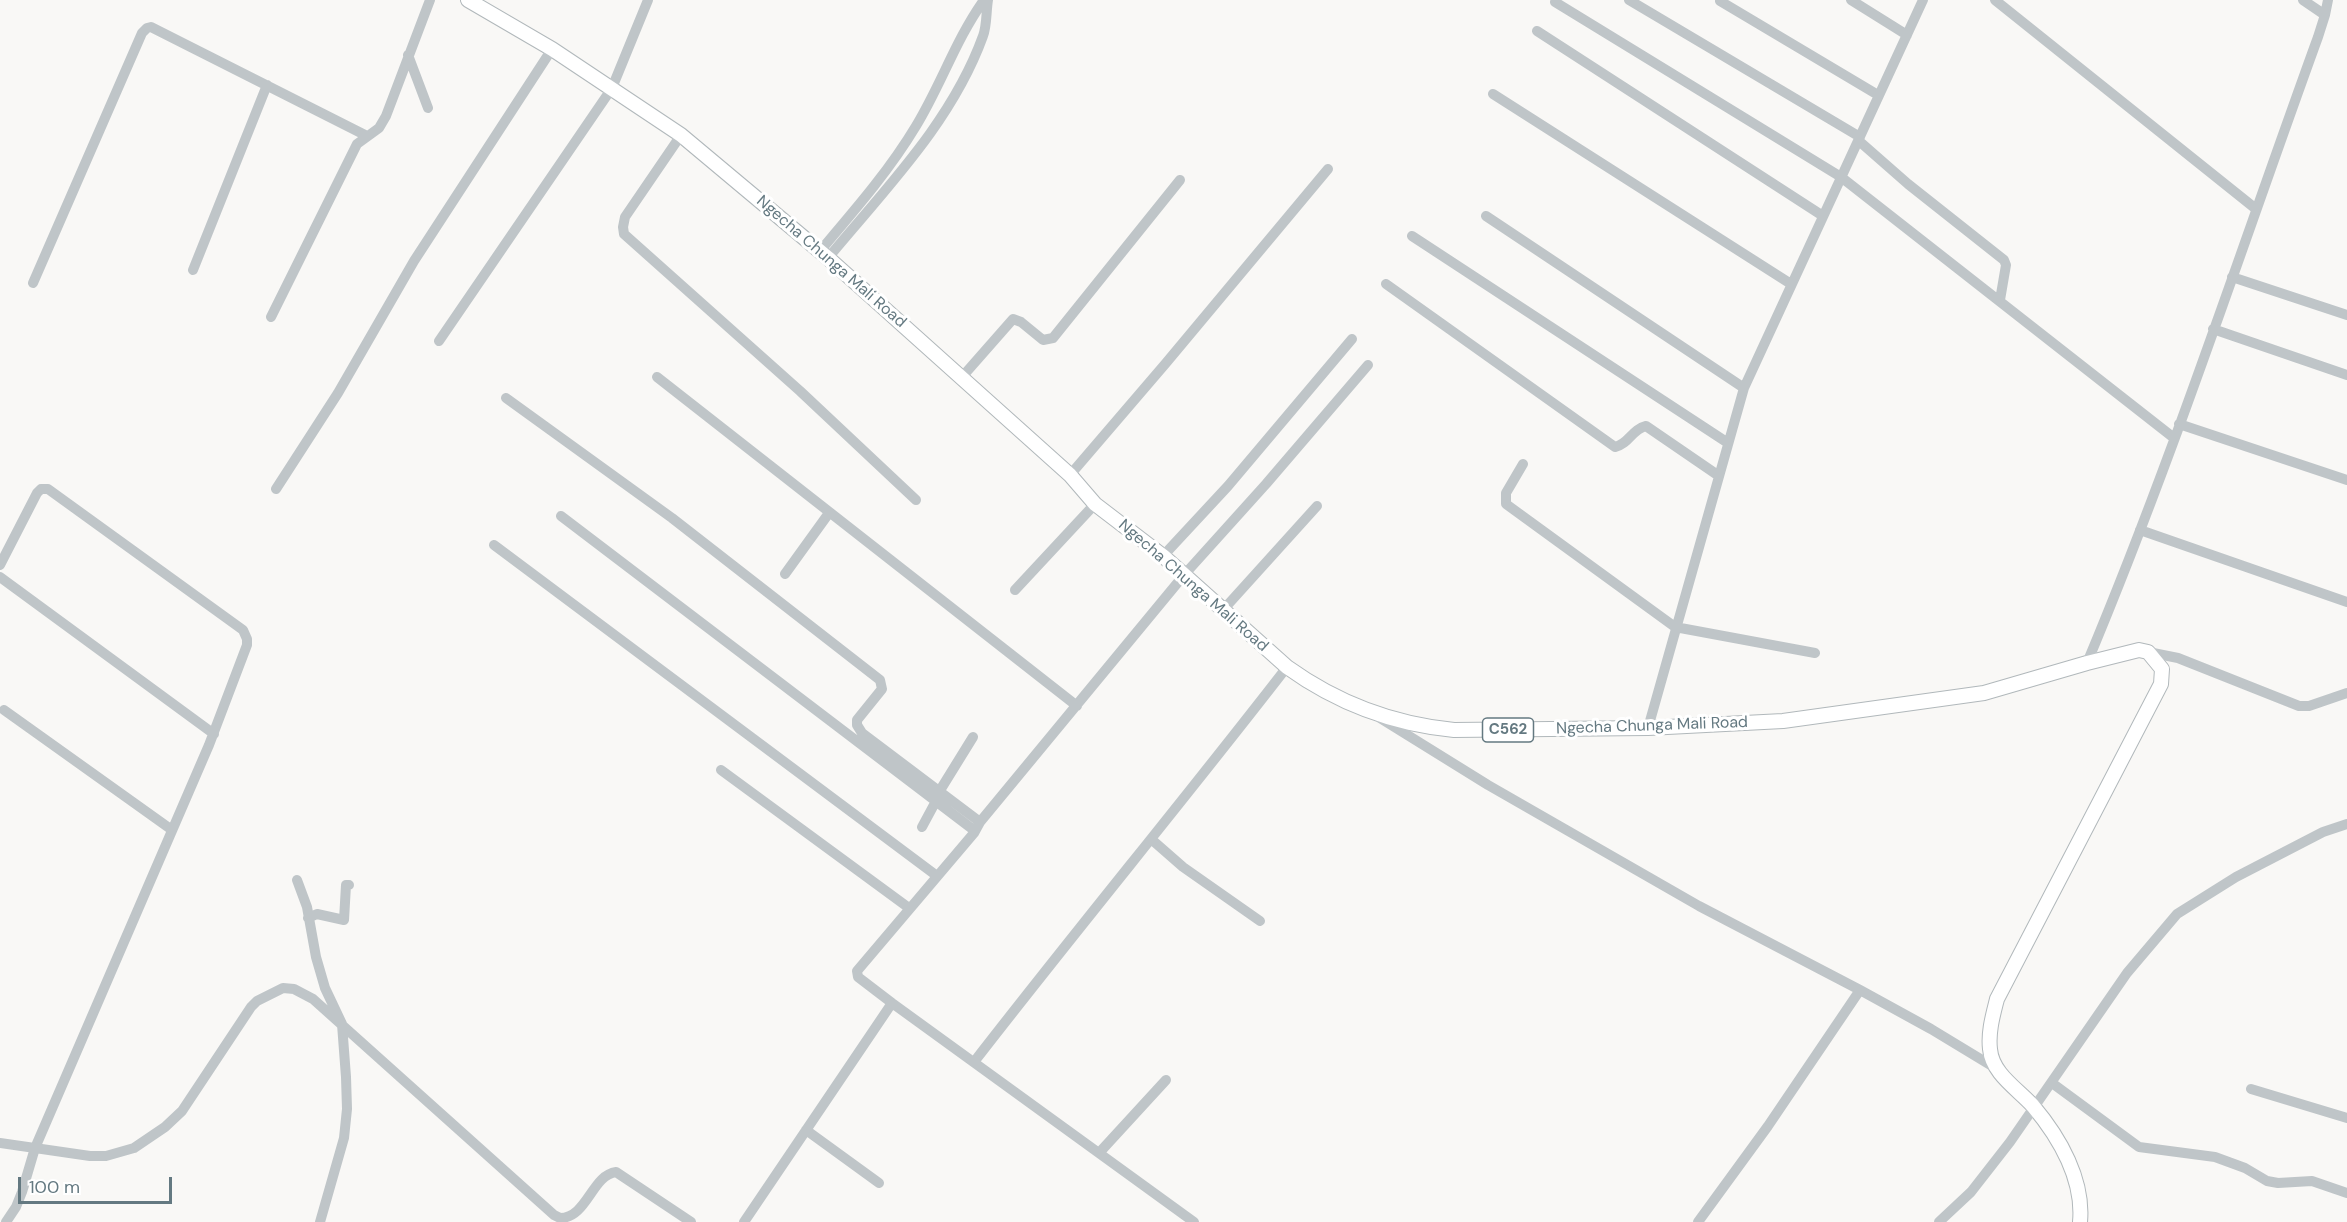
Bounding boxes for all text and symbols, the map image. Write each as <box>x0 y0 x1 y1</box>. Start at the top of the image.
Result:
street label: Ngecha Chunga Mali Road <box>752 192 910 332</box>
street label: Ngecha Chunga Mali Road <box>1114 516 1272 656</box>
street label: Ngecha Chunga Mali Road <box>1556 713 1748 739</box>
road number: C562 <box>1482 718 1534 742</box>
scale bar <box>21 1165 176 1203</box>
text: 100 m <box>29 1175 80 1199</box>

